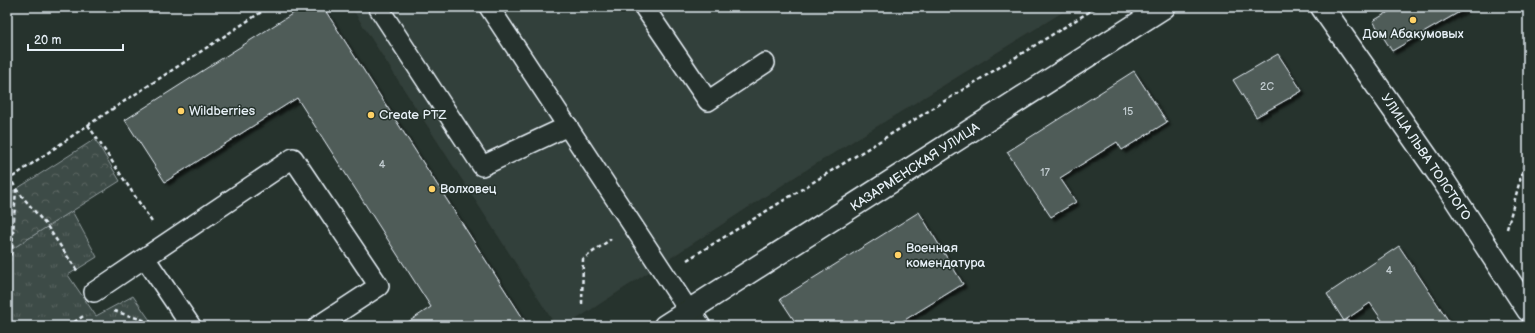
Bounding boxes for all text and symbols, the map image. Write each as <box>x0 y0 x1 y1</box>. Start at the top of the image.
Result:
marker: Дом Абакумовых <box>1408 15 1418 25</box>
scale bar <box>28 26 123 52</box>
place label: Дом Абакумовых <box>1362 26 1464 42</box>
text: 20 m <box>34 33 61 48</box>
house number: 2С <box>1260 80 1275 93</box>
street label: УЛИЦА ЛЬВА ТОЛСТОГО <box>1378 91 1474 223</box>
place label: Wildberries <box>189 103 256 119</box>
house number: 15 <box>1123 105 1133 118</box>
marker: Wildberries <box>176 106 186 116</box>
place label: Create PTZ <box>379 107 447 123</box>
marker: Create PTZ <box>366 110 376 120</box>
street label: КАЗАРМЕНСКАЯ УЛИЦА <box>847 119 983 215</box>
house number: 4 <box>379 158 386 171</box>
house number: 17 <box>1040 166 1050 179</box>
place label: Волховец <box>440 181 497 197</box>
marker: Волховец <box>427 184 437 194</box>
place label: Военная комендатура <box>906 240 986 271</box>
marker: Военная комендатура <box>893 250 903 260</box>
house number: 4 <box>1386 264 1393 277</box>

